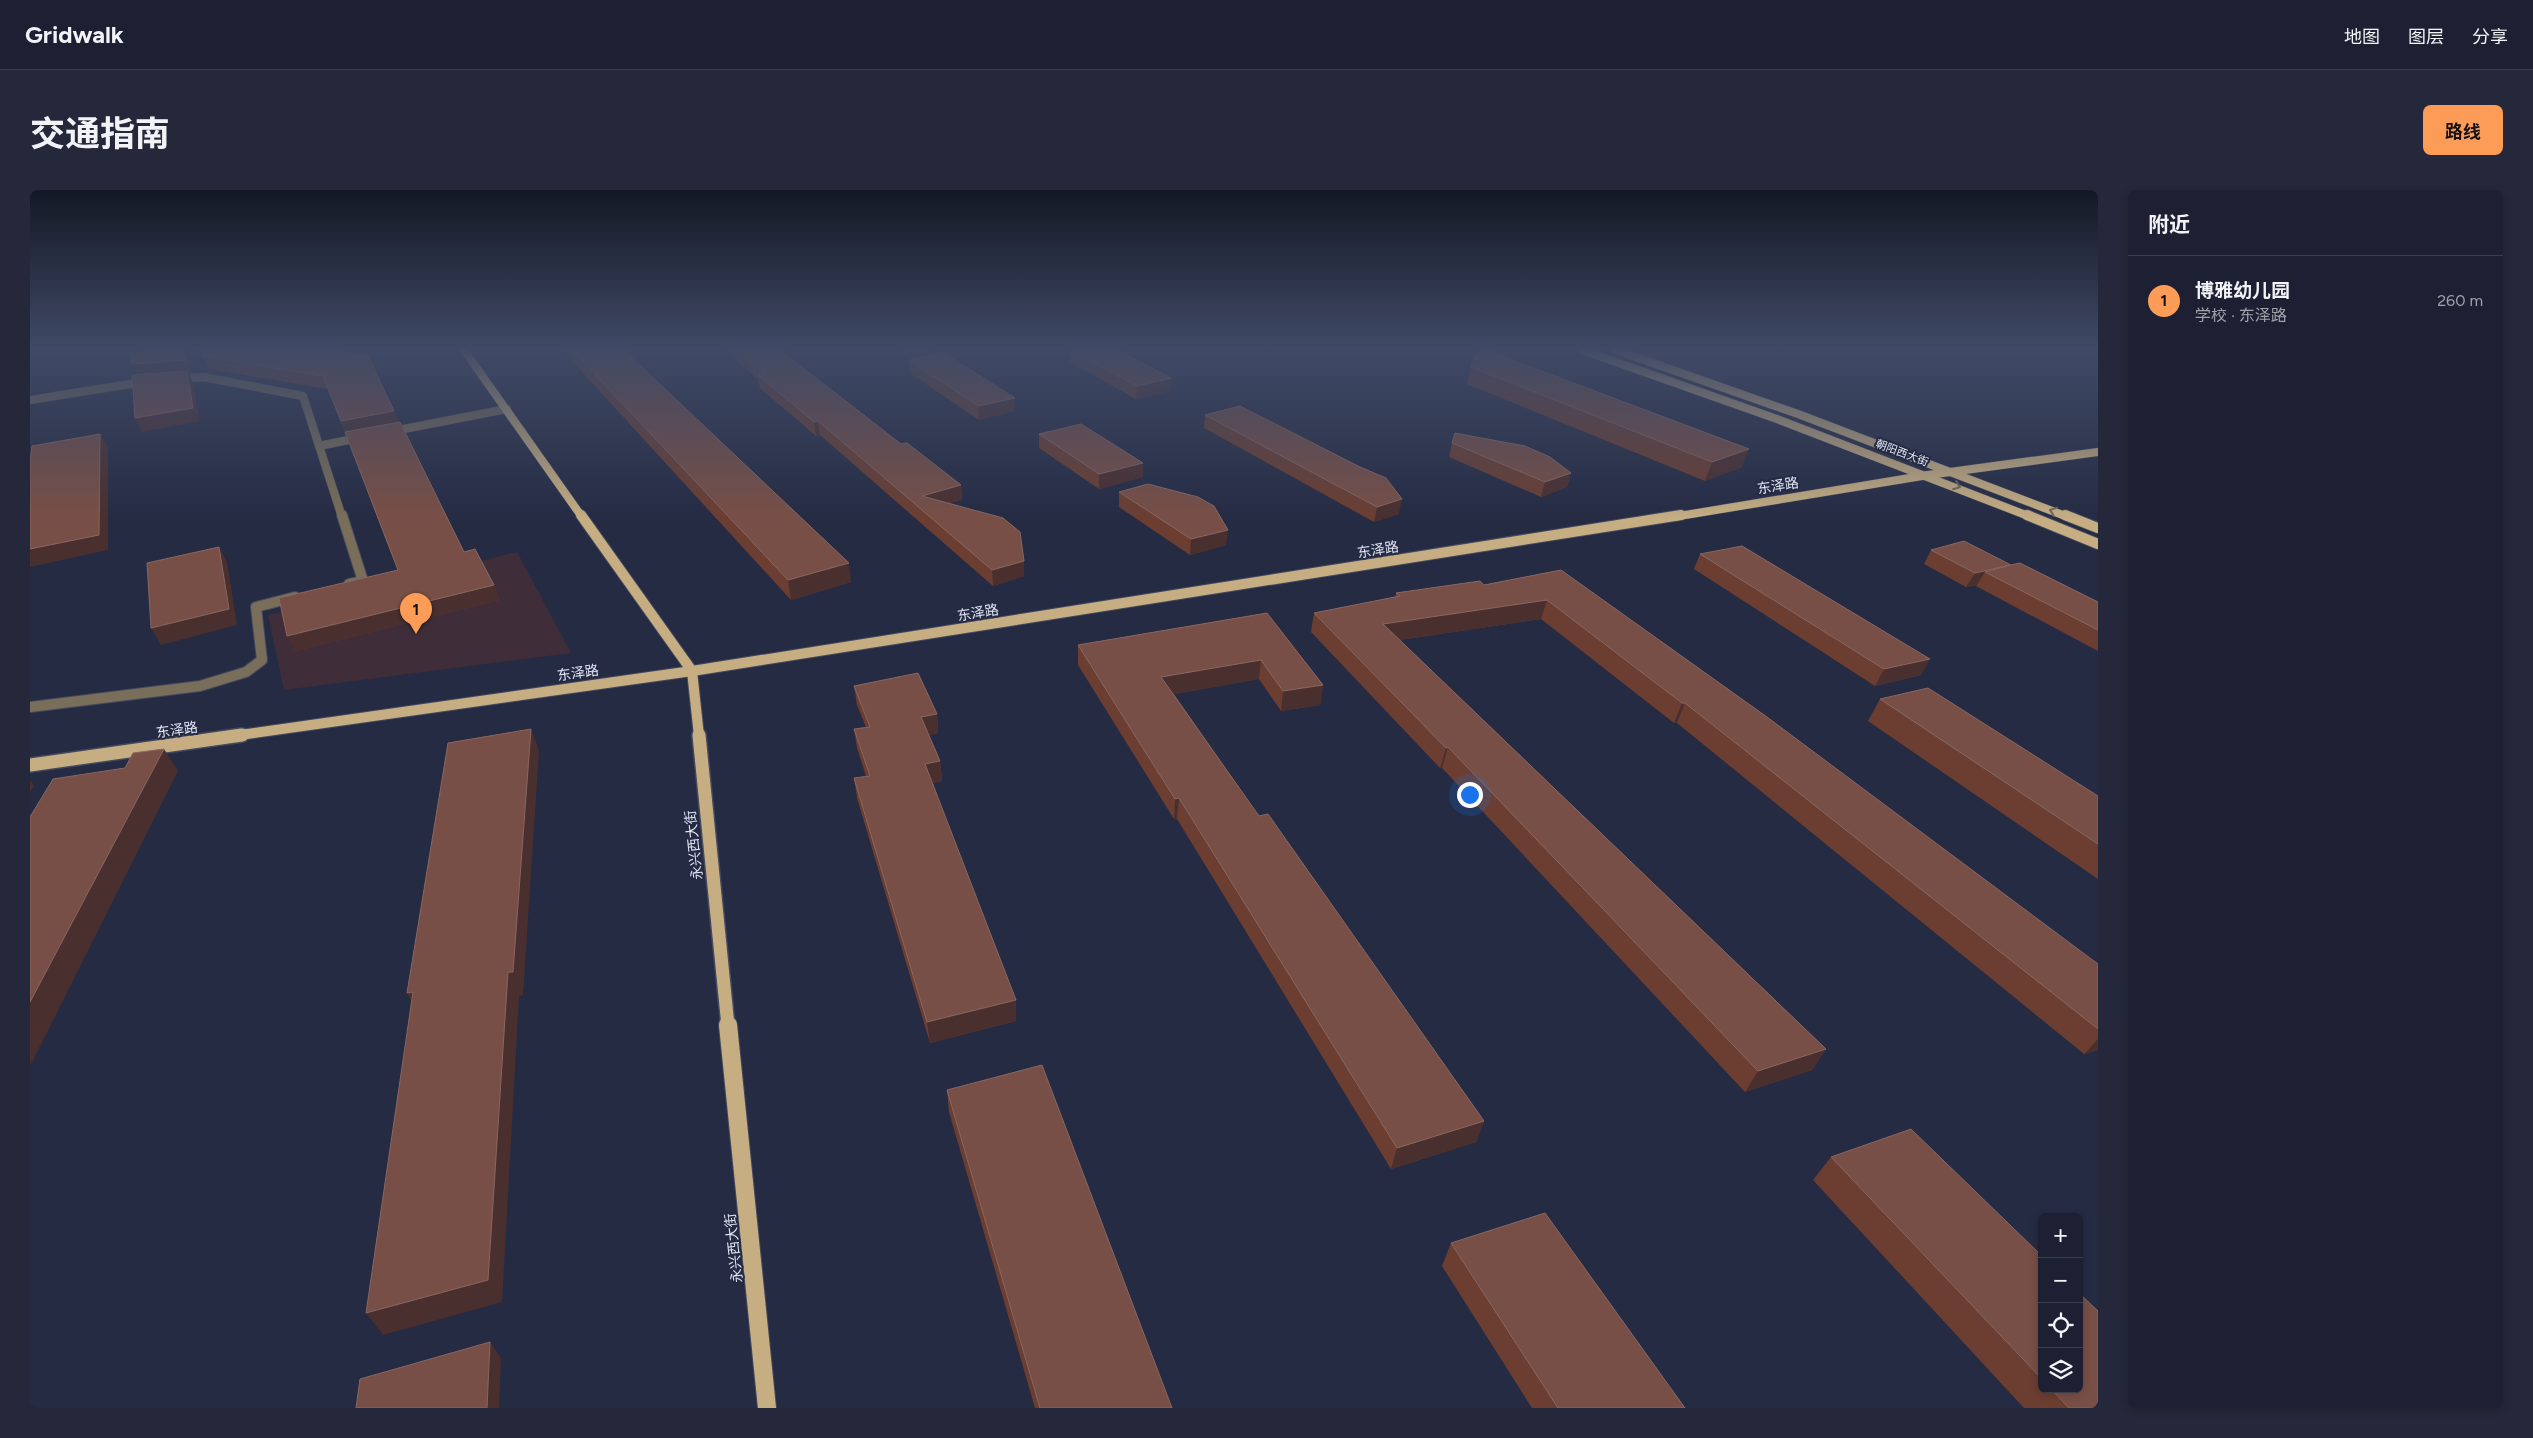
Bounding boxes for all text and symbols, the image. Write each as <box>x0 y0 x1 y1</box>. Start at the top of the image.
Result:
text: Gridwalk <box>25 20 124 49</box>
text: 地图 <box>2344 26 2380 48</box>
text: 图层 <box>2408 26 2444 48</box>
text: 分享 <box>2472 26 2508 48</box>
button: 路线 <box>2423 105 2503 155</box>
text: 交通指南 <box>30 113 170 155</box>
text: 附近 <box>2148 212 2190 237</box>
text: 博雅幼儿园 <box>2195 279 2290 302</box>
text: 1 <box>2161 291 2167 310</box>
text: 260 m <box>2437 291 2483 310</box>
text: 学校 · 东泽路 <box>2195 306 2287 325</box>
street label: 朝阳西大街 <box>1874 437 1930 469</box>
street label: 东泽路 <box>1756 474 1800 498</box>
one-way arrow <box>1952 480 1961 490</box>
one-way arrow <box>2049 507 2057 517</box>
street label: 东泽路 <box>1356 538 1400 562</box>
pin: 1 <box>400 593 432 634</box>
street label: 东泽路 <box>956 601 1000 625</box>
street label: 东泽路 <box>556 662 600 684</box>
street label: 东泽路 <box>155 719 199 741</box>
your location <box>1457 782 1483 808</box>
street label: 永兴西大街 <box>682 809 706 881</box>
street label: 永兴西大街 <box>722 1212 746 1284</box>
map controls <box>2038 1213 2083 1393</box>
button: + <box>2038 1213 2083 1258</box>
button: − <box>2038 1258 2083 1303</box>
button: locate <box>2038 1303 2083 1348</box>
button: layers <box>2038 1348 2083 1393</box>

